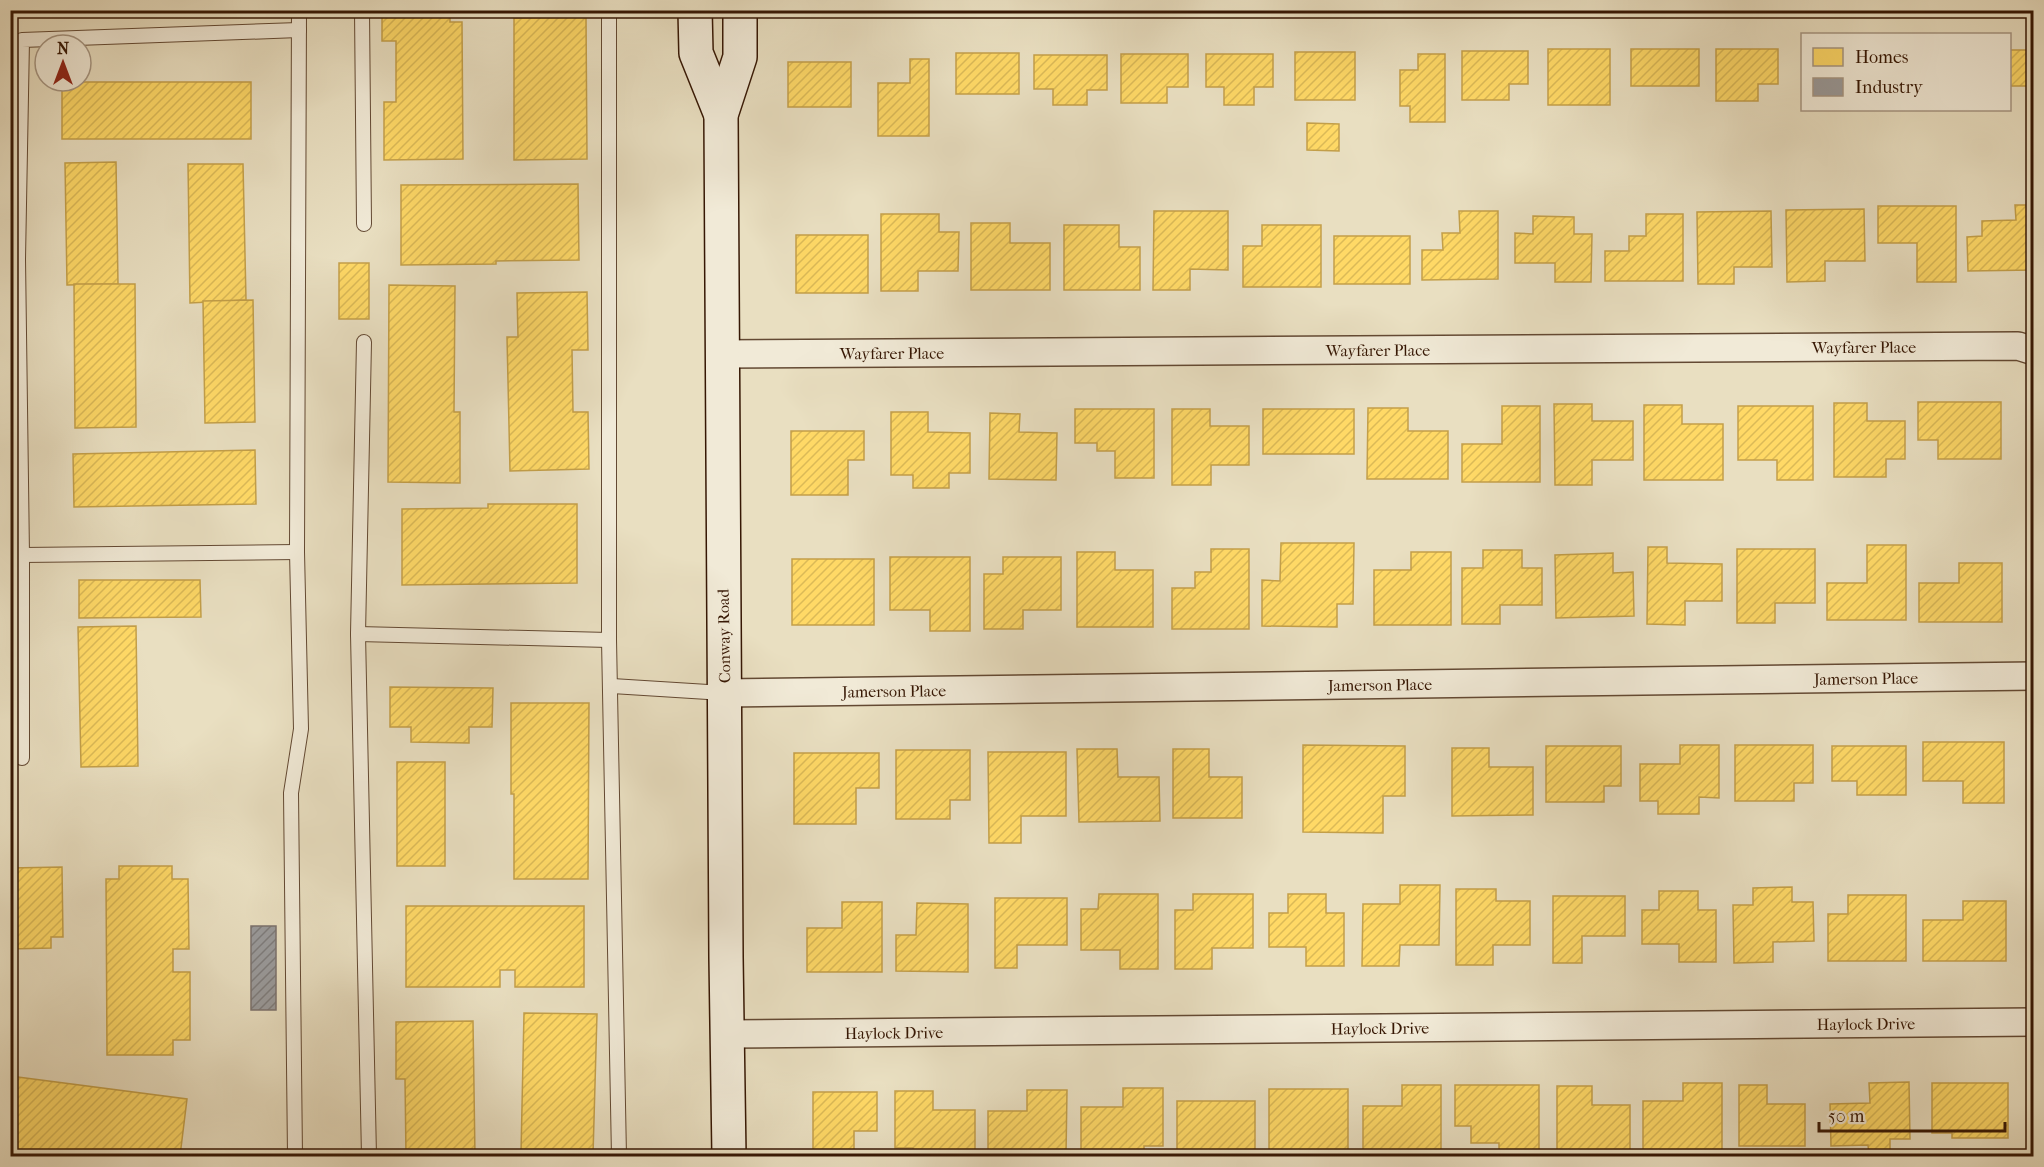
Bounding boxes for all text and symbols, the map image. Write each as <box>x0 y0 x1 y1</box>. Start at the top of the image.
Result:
north arrow <box>33 33 93 93</box>
legend <box>1801 33 2011 111</box>
text: N <box>57 39 70 58</box>
text: Homes <box>1855 47 1909 68</box>
text: Industry <box>1855 77 1924 98</box>
street label: Wayfarer Place <box>1811 337 1916 357</box>
street label: Wayfarer Place <box>1325 340 1430 360</box>
street label: Wayfarer Place <box>839 343 944 363</box>
street label: Conway Road <box>714 588 734 683</box>
street label: Jamerson Place <box>1812 668 1918 688</box>
street label: Jamerson Place <box>1326 674 1432 695</box>
street label: Jamerson Place <box>840 681 946 701</box>
street label: Haylock Drive <box>1817 1014 1915 1033</box>
street label: Haylock Drive <box>1331 1018 1429 1038</box>
street label: Haylock Drive <box>845 1023 943 1042</box>
scale bar <box>1819 1095 2005 1133</box>
text: 50 m <box>1828 1106 1865 1127</box>

